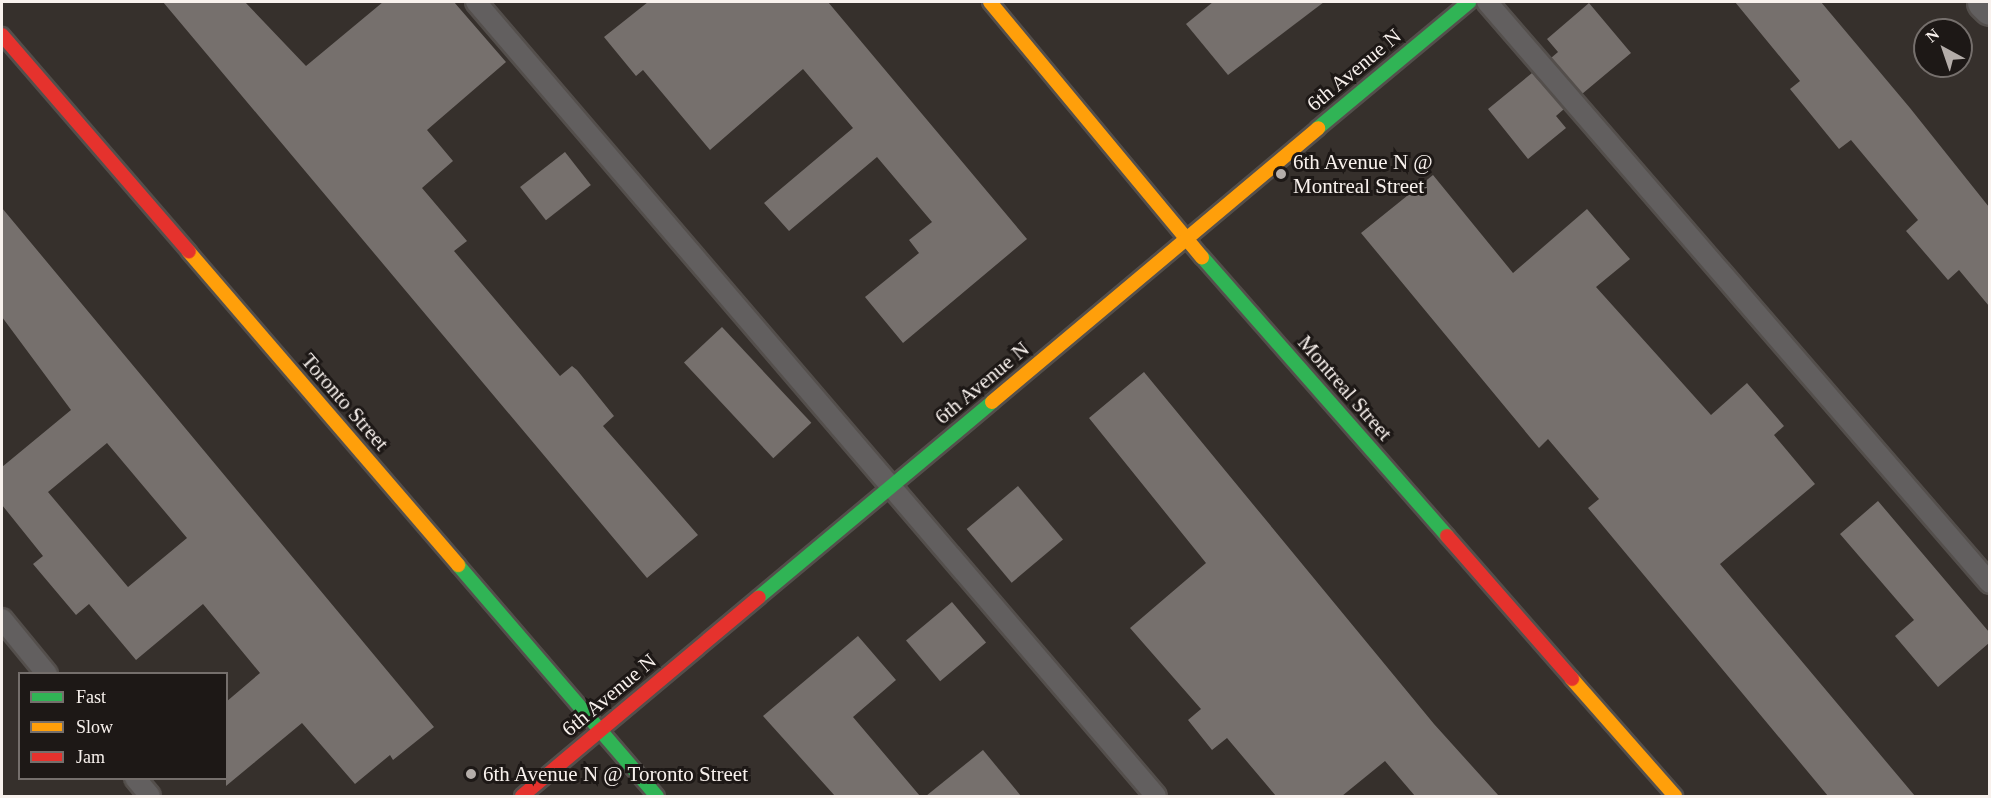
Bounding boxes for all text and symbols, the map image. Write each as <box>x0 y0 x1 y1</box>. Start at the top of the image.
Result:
north arrow <box>1913 18 1973 78</box>
street label: 6th Avenue N <box>1301 23 1407 117</box>
text: N <box>1923 25 1942 46</box>
place label: 6th Avenue N @ Montreal Street <box>1293 149 1434 199</box>
marker: 6th Avenue N @ Montreal Street <box>1274 167 1288 181</box>
street label: Montreal Street <box>1292 330 1398 446</box>
street label: 6th Avenue N <box>929 336 1035 430</box>
street label: Toronto Street <box>296 348 394 456</box>
street label: 6th Avenue N <box>556 648 662 742</box>
legend <box>18 672 228 780</box>
text: Fast <box>76 687 106 707</box>
text: Slow <box>76 717 113 737</box>
text: Jam <box>76 747 105 767</box>
place label: 6th Avenue N @ Toronto Street <box>483 761 750 787</box>
marker: 6th Avenue N @ Toronto Street <box>464 767 478 781</box>

